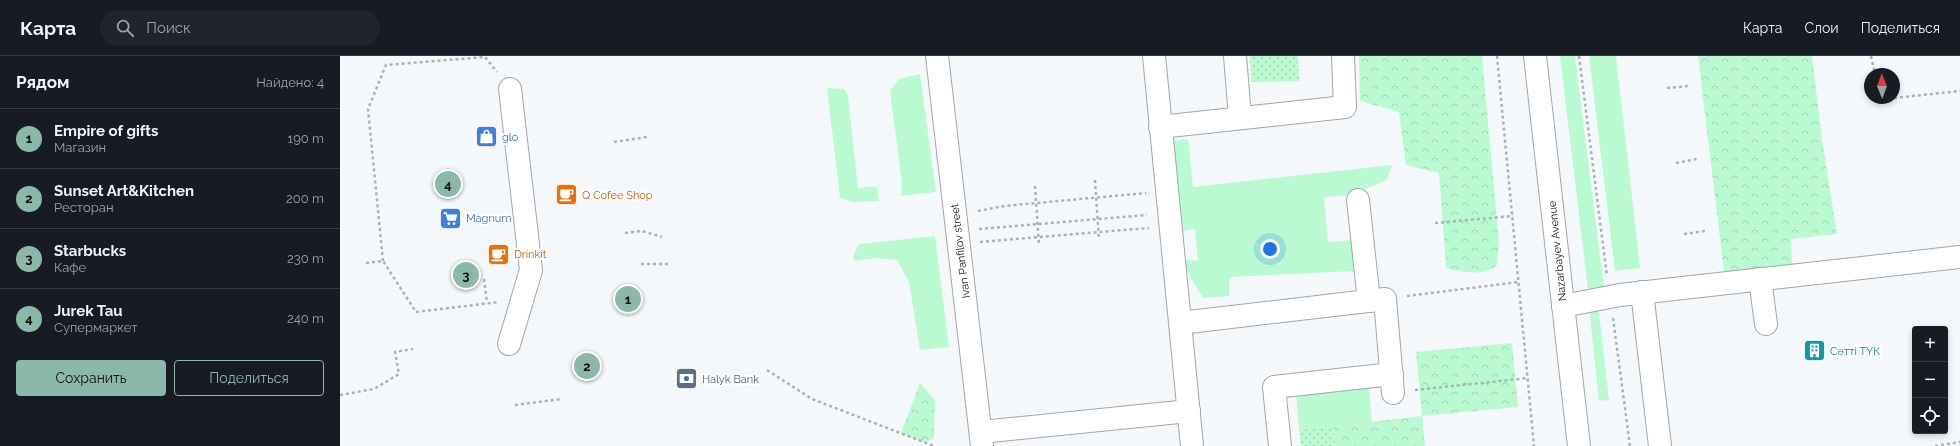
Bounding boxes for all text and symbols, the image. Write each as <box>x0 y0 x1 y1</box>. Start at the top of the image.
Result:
search box <box>100 10 380 46</box>
text: Карта <box>20 17 76 39</box>
icon: search <box>114 17 136 39</box>
text: Поиск <box>146 19 191 37</box>
text: Карта <box>1743 20 1782 36</box>
text: Слои <box>1804 20 1839 36</box>
text: Поделиться <box>1861 20 1940 36</box>
north arrow <box>1864 68 1900 104</box>
text: Рядом <box>16 72 69 92</box>
text: Найдено: 4 <box>256 75 324 90</box>
text: Empire of gifts <box>54 122 158 140</box>
shop icon: glo <box>473 124 499 150</box>
text: 1 <box>26 131 32 146</box>
text: 190 m <box>288 131 324 146</box>
place label: glo <box>502 131 519 144</box>
text: Магазин <box>54 140 106 155</box>
pin: 4 <box>435 169 461 199</box>
text: Sunset Art&Kitchen <box>54 182 194 200</box>
cafe icon: Q Cofee Shop <box>553 182 579 208</box>
place label: Q Cofee Shop <box>582 189 653 202</box>
text: 2 <box>25 191 33 206</box>
text: 200 m <box>286 191 324 206</box>
text: Ресторан <box>54 200 113 215</box>
street label: Nazarbayev Avenue <box>1546 200 1569 302</box>
street label: Ivan Panfilov street <box>948 203 973 299</box>
supermarket icon: Magnum <box>438 205 464 231</box>
place label: Magnum <box>466 212 511 225</box>
your location <box>1260 239 1280 259</box>
cafe icon: Drinkit <box>485 241 511 267</box>
text: Starbucks <box>54 242 126 260</box>
place label: Drinkit <box>514 248 547 261</box>
text: 3 <box>25 251 33 266</box>
text: 230 m <box>287 251 324 266</box>
text: Кафе <box>54 260 86 275</box>
pin: 3 <box>453 260 479 290</box>
pin: 1 <box>615 284 641 314</box>
text: Jurek Tau <box>54 302 123 320</box>
text: 4 <box>25 311 33 326</box>
text: 240 m <box>287 311 324 326</box>
text: Супермаркет <box>54 320 137 335</box>
map controls <box>1912 326 1948 434</box>
button: + <box>1912 326 1948 362</box>
building icon: Сәтті ТҮК <box>1802 338 1828 364</box>
place label: Сәтті ТҮК <box>1830 345 1880 358</box>
pin: 2 <box>574 351 600 381</box>
button: Сохранить <box>16 360 166 396</box>
button: Поделиться <box>174 360 324 396</box>
button: − <box>1912 362 1948 398</box>
bank icon: Halyk Bank <box>673 366 699 392</box>
place label: Halyk Bank <box>702 373 759 386</box>
button: locate <box>1912 398 1948 434</box>

